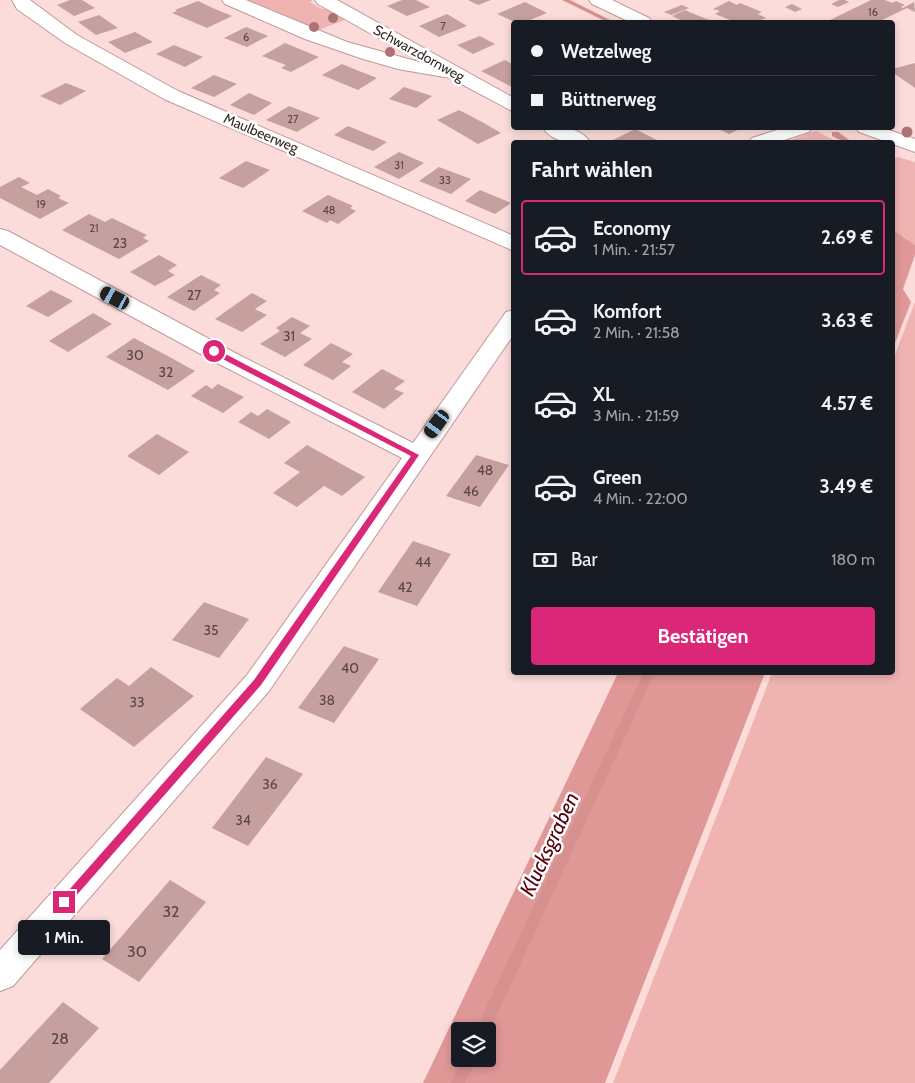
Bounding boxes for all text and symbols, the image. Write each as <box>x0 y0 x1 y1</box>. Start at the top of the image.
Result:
house number: 16 <box>868 5 878 19</box>
house number: 7 <box>440 19 446 33</box>
street label: Schwarzdornweg <box>370 21 469 86</box>
house number: 6 <box>243 30 249 44</box>
text: Wetzelweg <box>561 40 651 63</box>
text: Büttnerweg <box>561 88 656 111</box>
street label: Maulbeerweg <box>221 109 302 157</box>
house number: 27 <box>287 112 299 126</box>
text: Fahrt wählen <box>531 156 653 183</box>
house number: 31 <box>394 158 404 172</box>
house number: 33 <box>439 173 451 187</box>
house number: 19 <box>36 197 46 211</box>
house number: 48 <box>322 203 336 217</box>
icon: car <box>533 215 578 260</box>
text: Economy <box>593 217 671 240</box>
house number: 21 <box>89 221 99 235</box>
text: 2.69 € <box>821 226 873 249</box>
house number: 23 <box>113 234 127 252</box>
text: 1 Min. · 21:57 <box>593 240 675 259</box>
car <box>98 284 131 312</box>
house number: 27 <box>187 286 201 304</box>
icon: car <box>533 298 578 343</box>
text: Komfort <box>593 300 662 323</box>
text: 3.63 € <box>821 309 873 332</box>
text: 2 Min. · 21:58 <box>593 323 680 342</box>
house number: 31 <box>283 327 295 345</box>
route start <box>203 340 225 362</box>
house number: 30 <box>126 346 144 364</box>
house number: 32 <box>159 363 173 381</box>
icon: car <box>533 381 578 426</box>
text: XL <box>593 383 614 406</box>
text: 4.57 € <box>821 392 873 415</box>
text: 3 Min. · 21:59 <box>593 406 679 425</box>
car <box>422 407 451 441</box>
house number: 48 <box>477 461 493 479</box>
icon: car <box>533 464 578 509</box>
text: Green <box>593 466 642 489</box>
text: 3.49 € <box>820 475 873 498</box>
house number: 46 <box>463 482 479 500</box>
text: 4 Min. · 22:00 <box>593 489 688 508</box>
icon: cash <box>531 546 559 574</box>
text: Bar <box>571 548 597 571</box>
text: 180 m <box>831 550 875 569</box>
house number: 44 <box>415 553 431 571</box>
house number: 42 <box>397 578 413 596</box>
button: Bestätigen <box>531 607 875 665</box>
house number: 35 <box>203 621 219 639</box>
house number: 40 <box>341 659 359 677</box>
house number: 38 <box>319 691 335 709</box>
house number: 33 <box>129 693 145 711</box>
house number: 36 <box>262 775 278 793</box>
water label: Klucksgraben <box>514 788 584 900</box>
house number: 34 <box>235 811 251 829</box>
route end <box>53 891 75 913</box>
house number: 32 <box>162 902 180 921</box>
callout: 1 Min. <box>18 920 110 954</box>
text: 1 Min. <box>45 928 83 947</box>
house number: 30 <box>127 942 147 961</box>
map controls <box>451 1022 496 1067</box>
button: layers <box>451 1022 496 1067</box>
house number: 28 <box>51 1029 69 1048</box>

